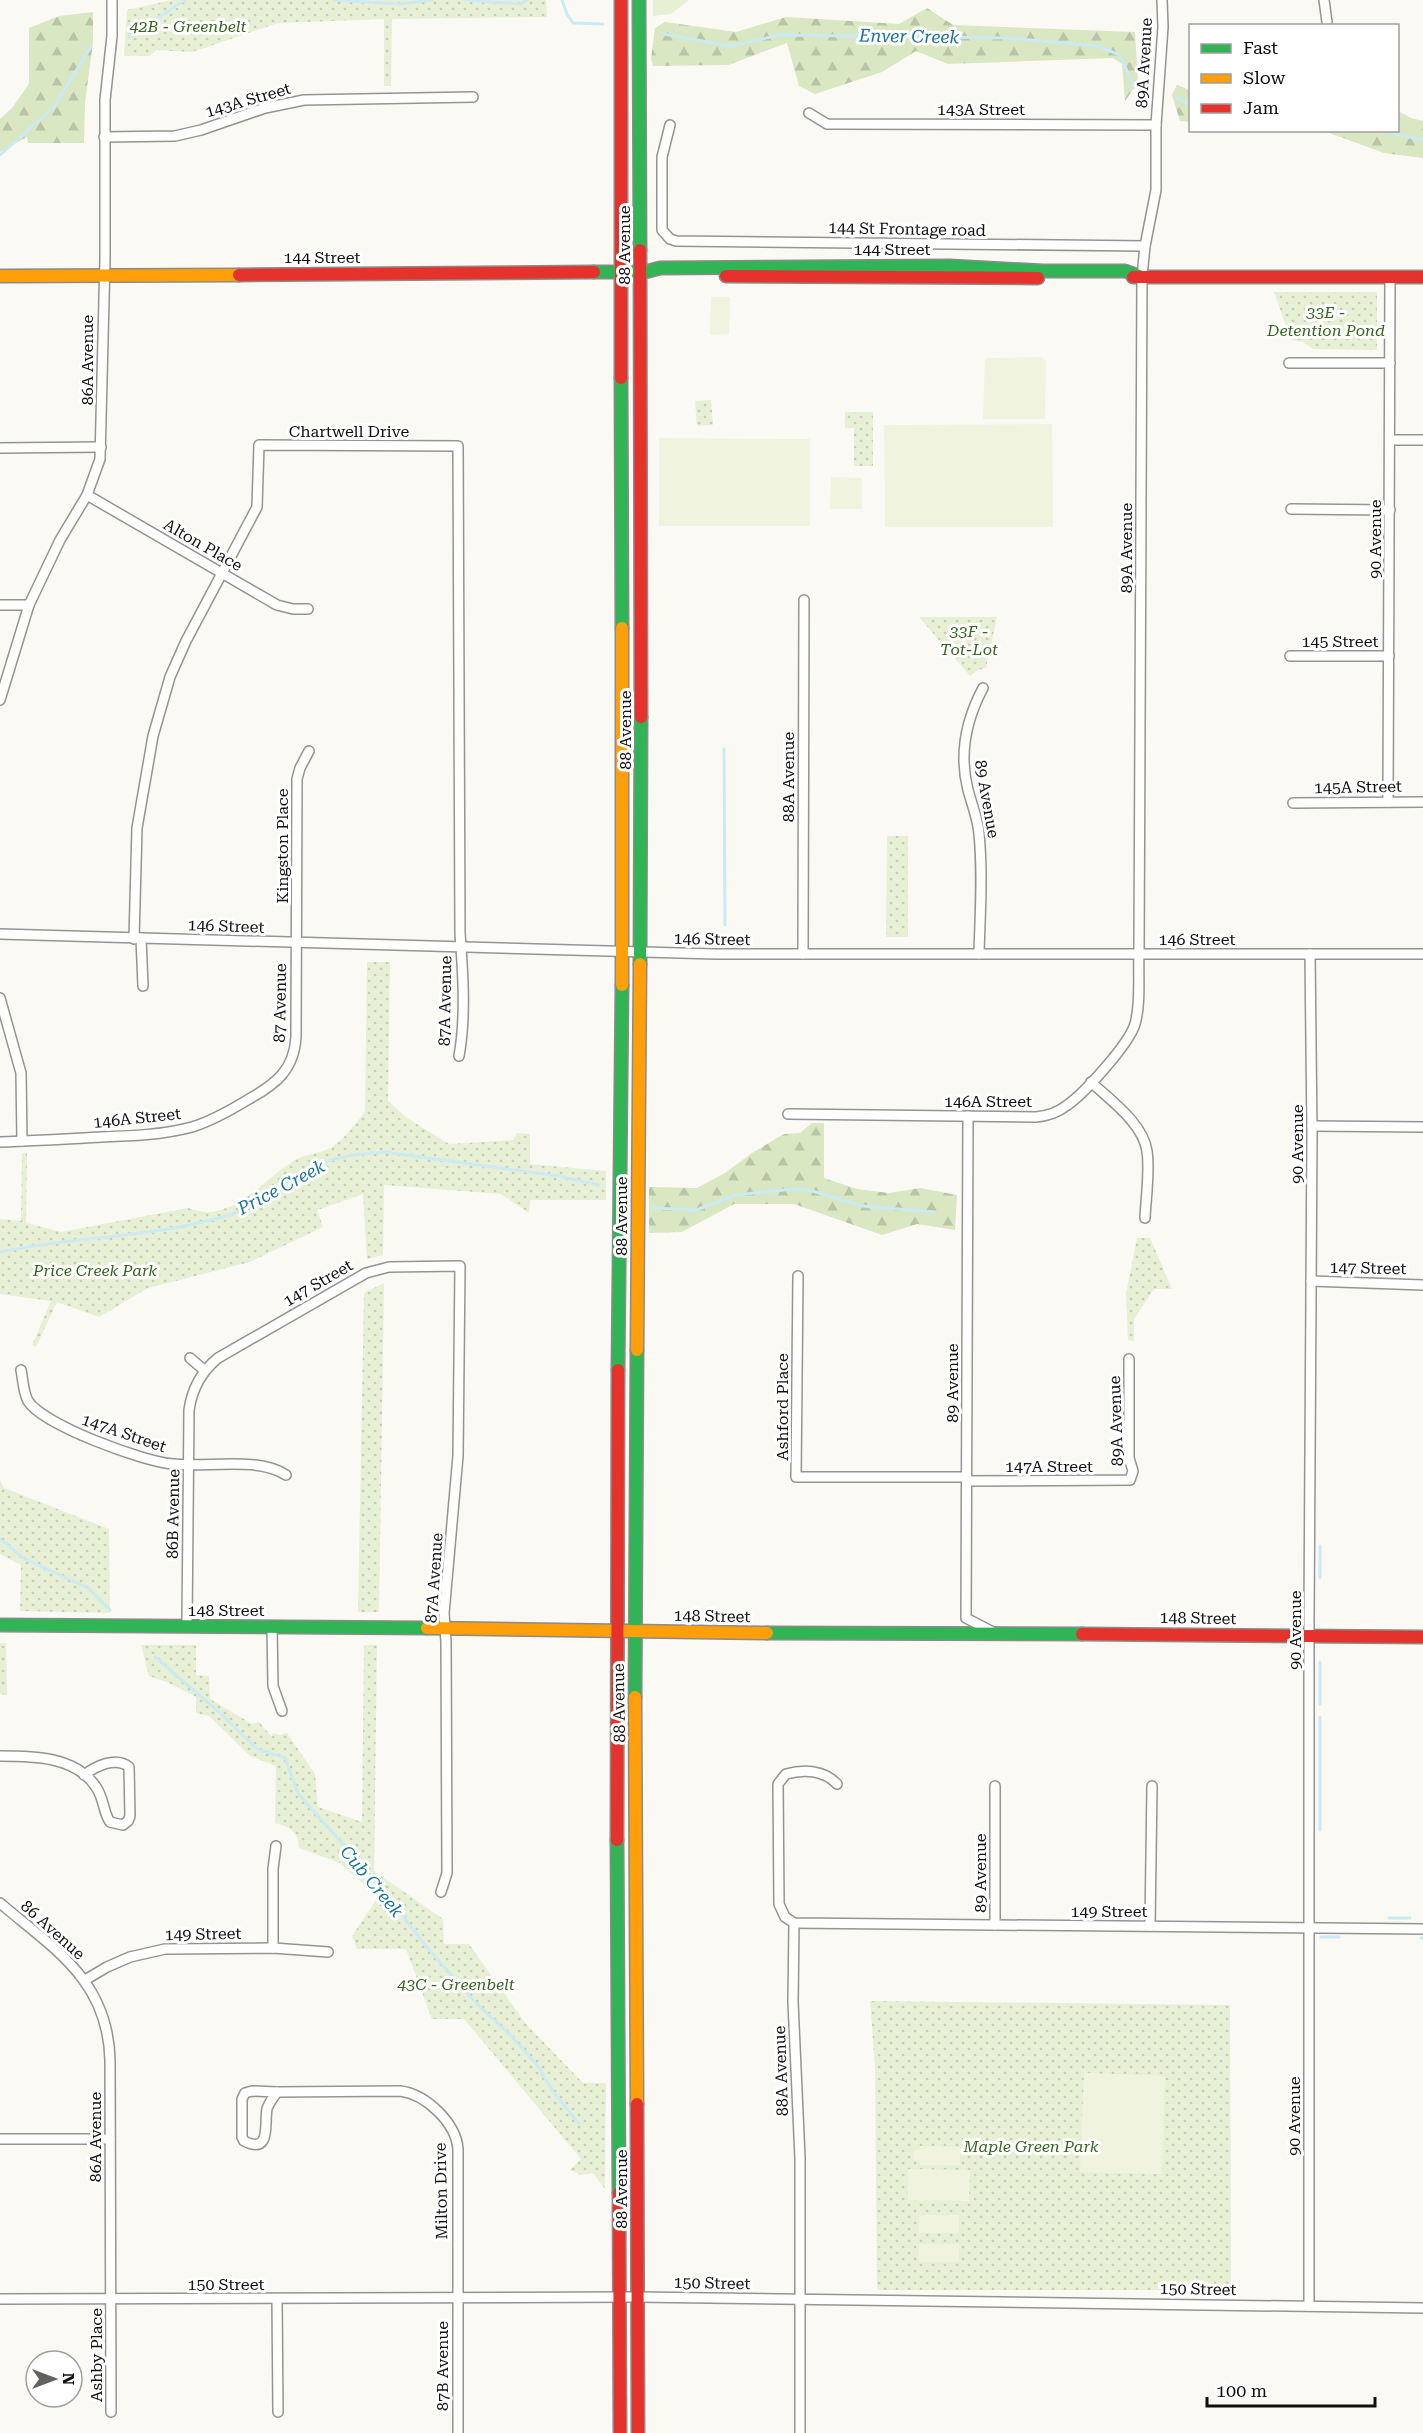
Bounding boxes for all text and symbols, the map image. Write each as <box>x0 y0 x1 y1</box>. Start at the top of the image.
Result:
park label: 42B - Greenbelt <box>130 17 247 36</box>
street label: 89A Avenue <box>1132 17 1156 109</box>
legend <box>1189 24 1399 132</box>
water label: Enver Creek <box>858 25 960 47</box>
text: Fast <box>1243 37 1278 58</box>
text: Slow <box>1243 67 1285 88</box>
street label: 143A Street <box>203 79 293 121</box>
text: Jam <box>1243 97 1279 118</box>
street label: 143A Street <box>937 100 1025 119</box>
street label: 88 Avenue <box>615 205 634 285</box>
street label: 144 St Frontage road <box>828 218 986 240</box>
street label: 144 Street <box>854 240 930 259</box>
street label: 144 Street <box>284 248 360 267</box>
park label: 33E - Detention Pond <box>1266 303 1385 340</box>
street label: 86A Avenue <box>78 315 97 405</box>
street label: Chartwell Drive <box>289 422 410 441</box>
street label: 90 Avenue <box>1366 499 1385 579</box>
street label: 89A Avenue <box>1117 503 1136 593</box>
street label: Alton Place <box>160 515 246 575</box>
park label: 33F - Tot-Lot <box>940 622 998 659</box>
street label: 145 Street <box>1302 632 1378 651</box>
street label: 88 Avenue <box>616 690 635 770</box>
street label: 88A Avenue <box>779 732 798 822</box>
street label: 89 Avenue <box>971 758 1003 840</box>
street label: 145A Street <box>1314 777 1402 797</box>
street label: Kingston Place <box>273 788 292 904</box>
street label: 146 Street <box>187 915 265 937</box>
street label: 146 Street <box>673 929 751 949</box>
street label: 146 Street <box>1159 930 1235 949</box>
street label: 87A Avenue <box>435 955 455 1046</box>
street label: 87 Avenue <box>270 963 290 1043</box>
street label: 146A Street <box>944 1092 1032 1111</box>
street label: 146A Street <box>92 1104 182 1132</box>
street label: 90 Avenue <box>1288 1104 1307 1184</box>
water label: Price Creek <box>233 1155 328 1219</box>
street label: 88 Avenue <box>612 1176 631 1256</box>
street label: 147 Street <box>280 1256 356 1310</box>
street label: 147 Street <box>1329 1258 1407 1278</box>
park label: Price Creek Park <box>32 1261 157 1280</box>
street label: 89 Avenue <box>943 1343 962 1423</box>
street label: Ashford Place <box>773 1353 792 1461</box>
street label: 89A Avenue <box>1105 1375 1127 1467</box>
street label: 147A Street <box>79 1410 169 1456</box>
street label: 147A Street <box>1005 1457 1093 1476</box>
street label: 86B Avenue <box>163 1469 183 1559</box>
street label: 87A Avenue <box>421 1532 447 1624</box>
street label: 90 Avenue <box>1286 1590 1305 1670</box>
street label: 148 Street <box>188 1601 264 1620</box>
street label: 148 Street <box>673 1606 751 1626</box>
street label: 148 Street <box>1159 1608 1237 1628</box>
street label: 88 Avenue <box>609 1663 629 1743</box>
street label: 89 Avenue <box>971 1833 990 1913</box>
water label: Cub Creek <box>336 1841 408 1921</box>
street label: 86 Avenue <box>17 1896 89 1964</box>
street label: 149 Street <box>1071 1902 1147 1921</box>
street label: 149 Street <box>164 1924 242 1944</box>
park label: 43C - Greenbelt <box>397 1975 515 1994</box>
street label: 88A Avenue <box>770 2025 792 2117</box>
street label: 90 Avenue <box>1285 2076 1304 2156</box>
street label: 86A Avenue <box>86 2092 105 2182</box>
park label: Maple Green Park <box>963 2137 1099 2156</box>
street label: Milton Drive <box>431 2142 451 2240</box>
street label: 88 Avenue <box>612 2149 631 2229</box>
street label: 150 Street <box>673 2273 751 2293</box>
street label: 150 Street <box>188 2275 264 2294</box>
street label: 150 Street <box>1159 2279 1237 2299</box>
street label: Ashby Place <box>87 2308 106 2402</box>
street label: 87B Avenue <box>433 2321 452 2411</box>
north arrow <box>24 2349 84 2409</box>
scale bar <box>1207 2370 1375 2408</box>
text: N <box>59 2373 78 2385</box>
text: 100 m <box>1216 2380 1267 2401</box>

